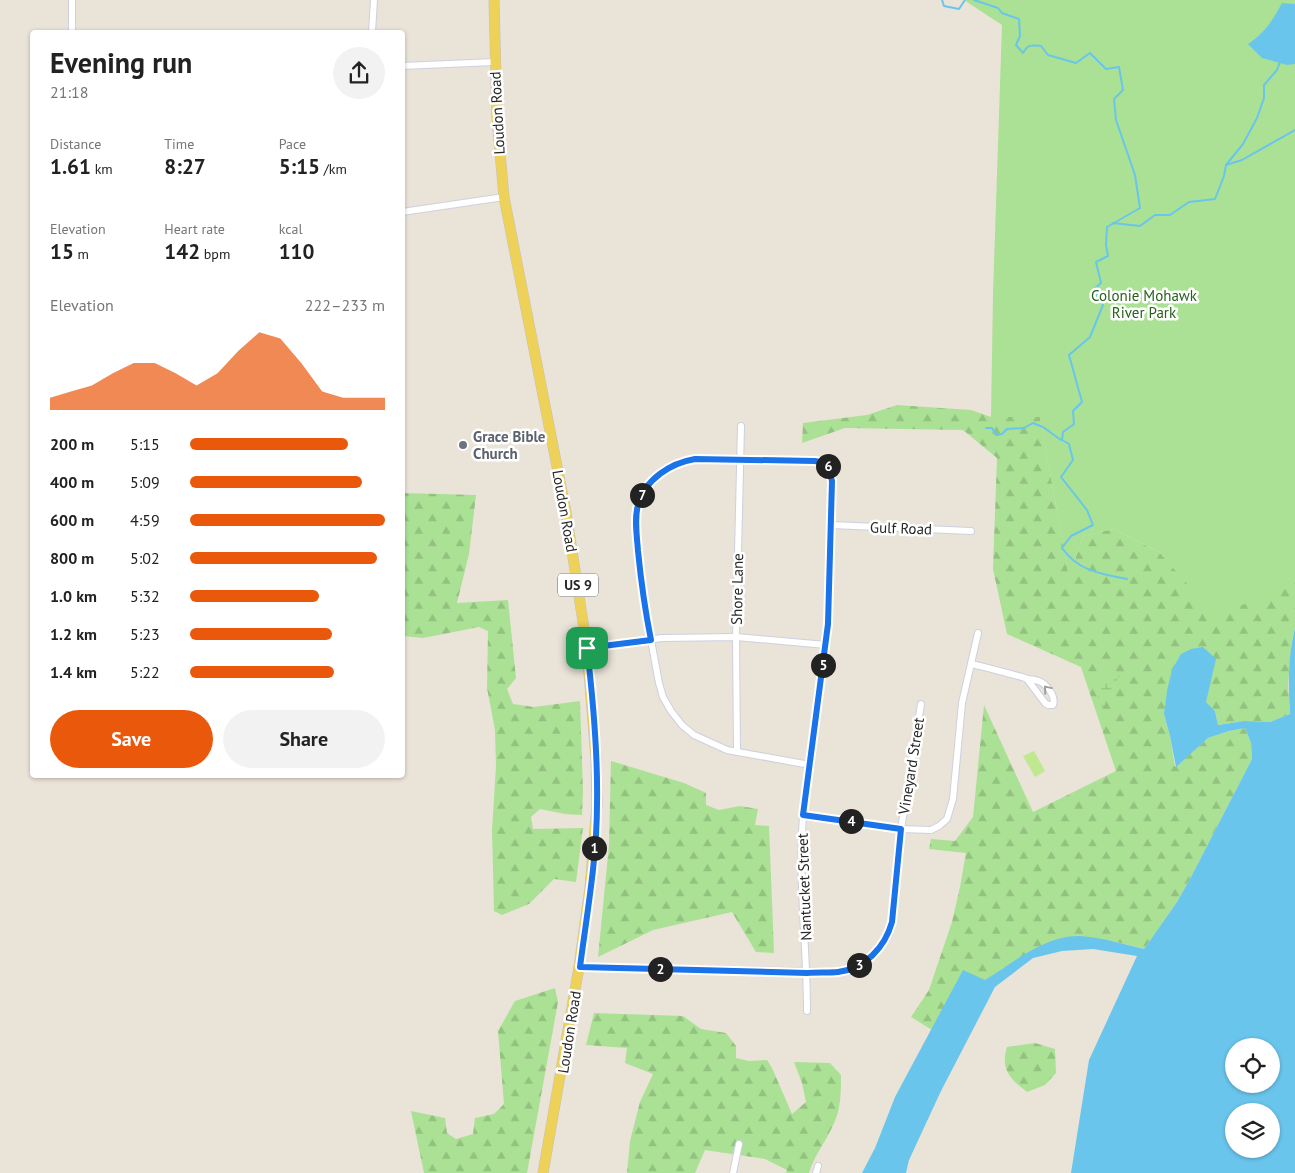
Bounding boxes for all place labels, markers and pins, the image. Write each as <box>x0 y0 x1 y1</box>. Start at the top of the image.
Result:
place label: Grace Bible Church <box>473 427 546 463</box>
marker: Grace Bible Church <box>457 439 469 451</box>
pin: 6 <box>816 454 840 478</box>
pin: 7 <box>630 482 654 508</box>
pin <box>566 627 608 669</box>
pin: 5 <box>810 652 836 678</box>
pin: 4 <box>838 808 864 834</box>
pin: 1 <box>582 836 606 860</box>
pin: 3 <box>846 952 872 978</box>
pin: 2 <box>648 956 672 982</box>

